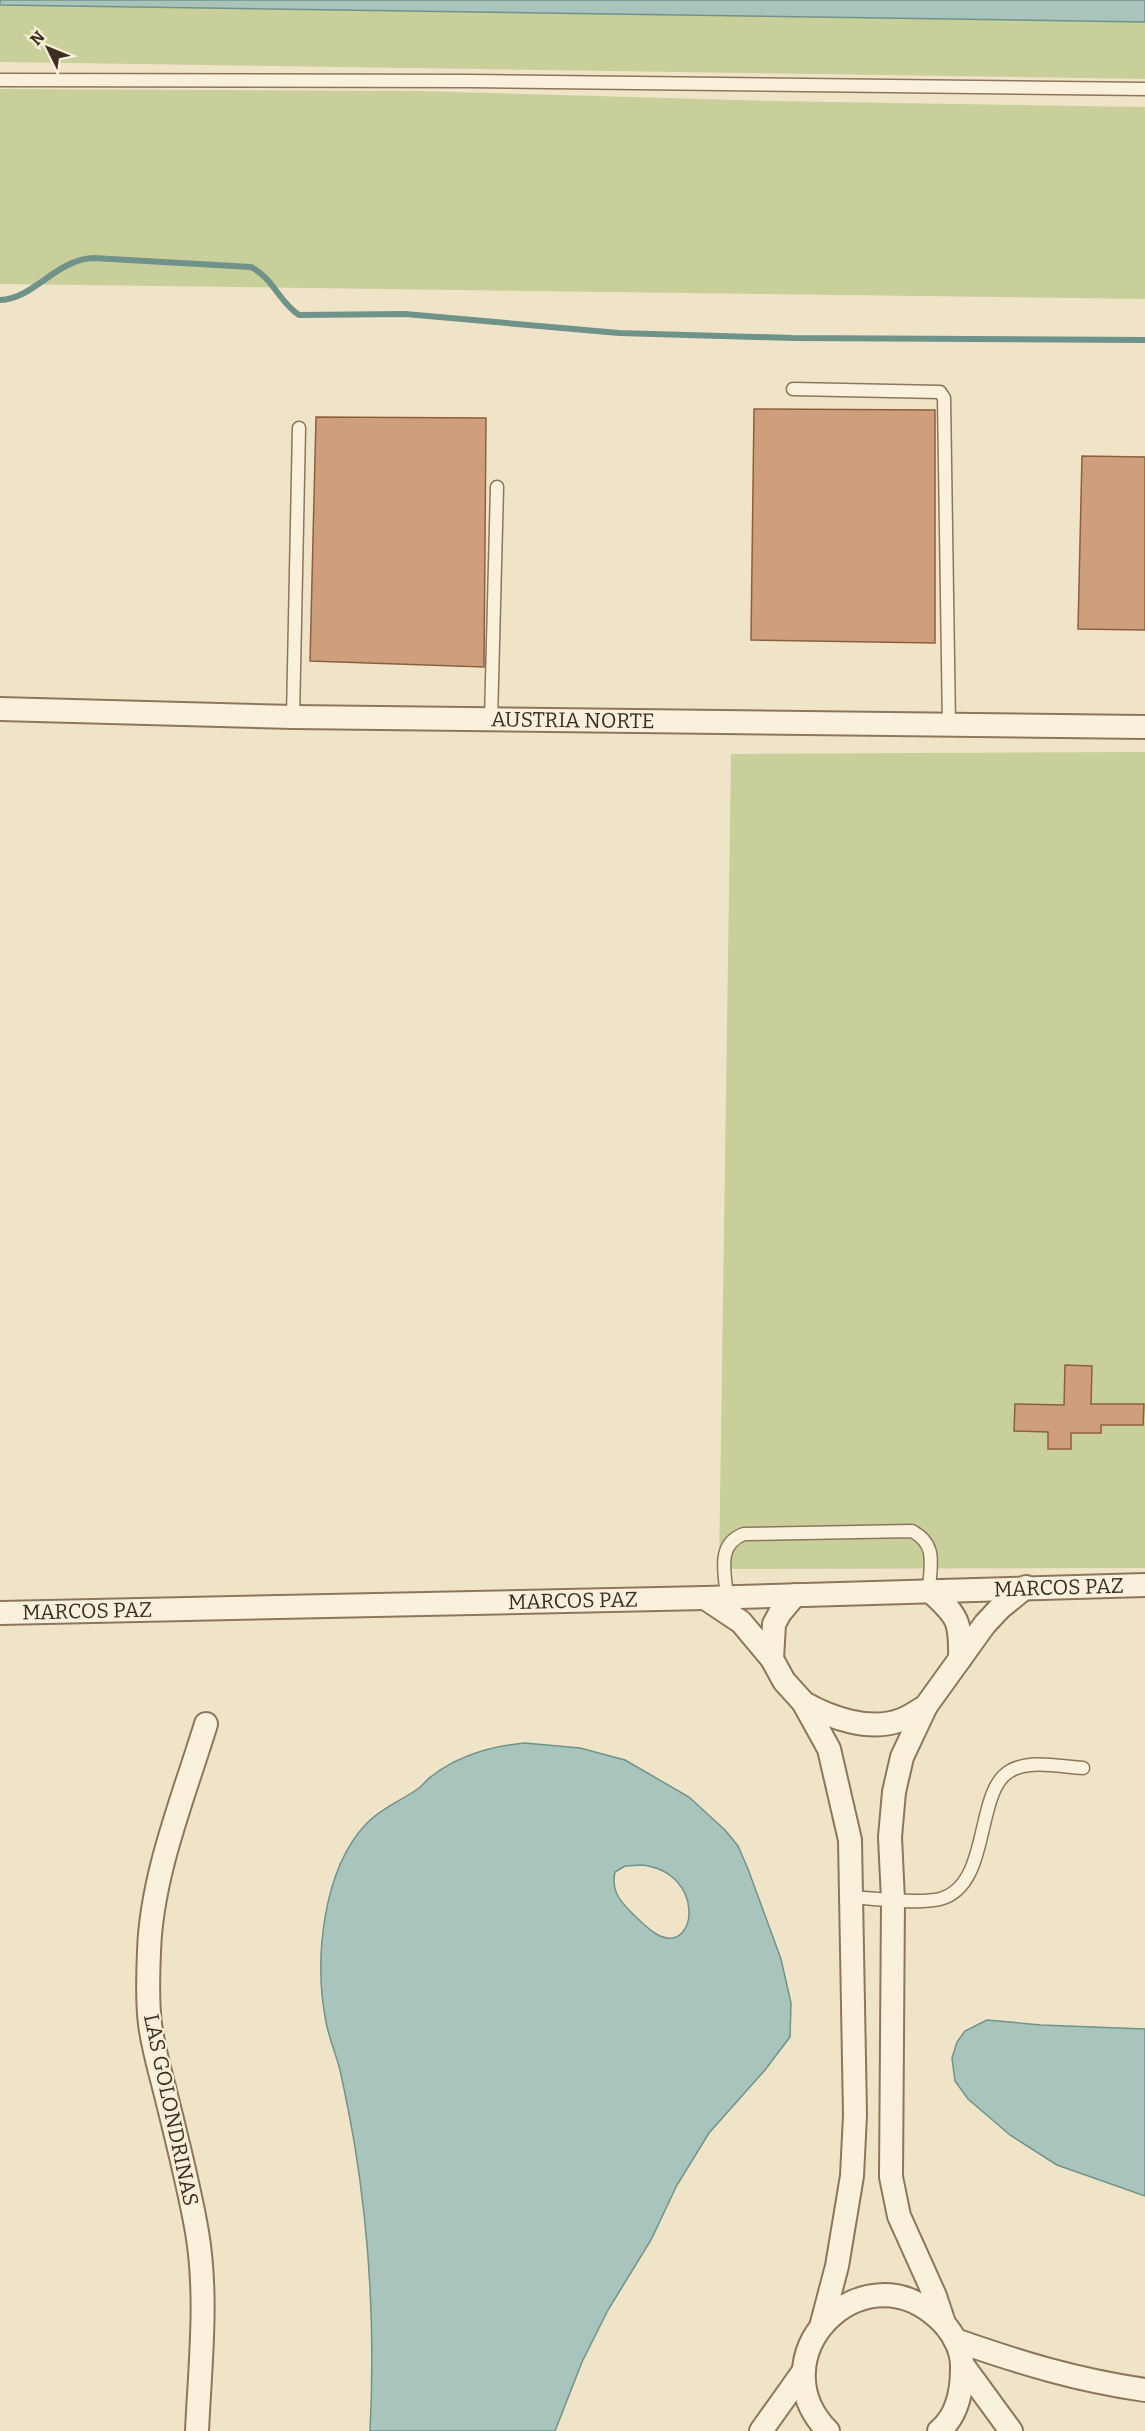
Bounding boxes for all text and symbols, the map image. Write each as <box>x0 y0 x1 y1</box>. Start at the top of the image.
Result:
north arrow <box>18 18 78 78</box>
text: N <box>26 27 49 49</box>
street label: AUSTRIA NORTE <box>491 706 655 734</box>
street label: MARCOS PAZ <box>993 1573 1124 1602</box>
street label: MARCOS PAZ <box>508 1586 638 1615</box>
street label: MARCOS PAZ <box>22 1597 152 1626</box>
street label: LAS GOLONDRINAS <box>138 2012 204 2208</box>

